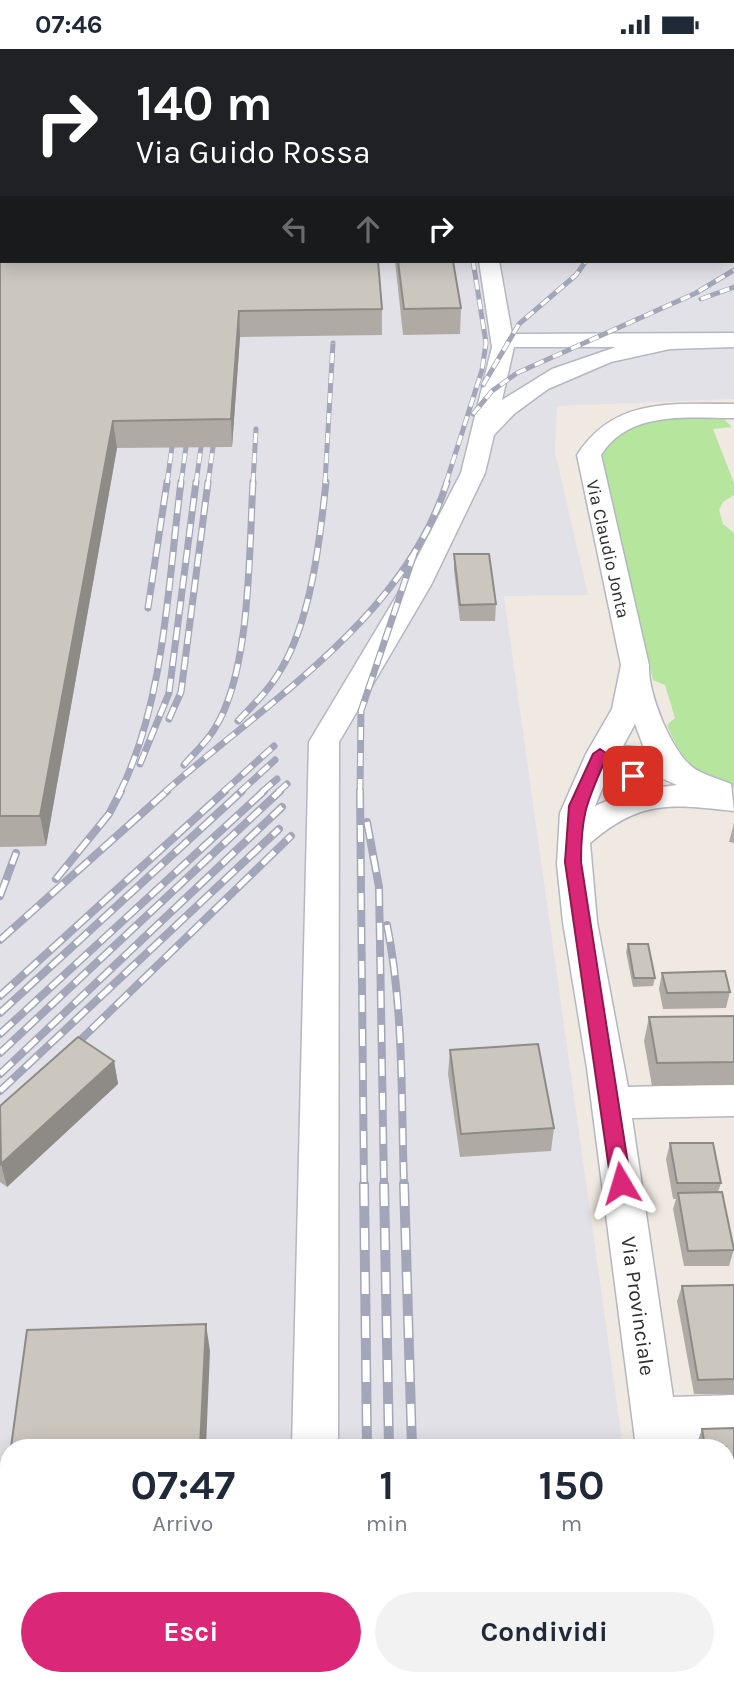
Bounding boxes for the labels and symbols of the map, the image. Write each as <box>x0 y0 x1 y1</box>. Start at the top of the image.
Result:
street label: Via Claudio Jonta <box>581 478 635 620</box>
pin <box>603 746 663 806</box>
position arrow <box>584 1146 658 1220</box>
street label: Via Provinciale <box>616 1235 660 1377</box>

